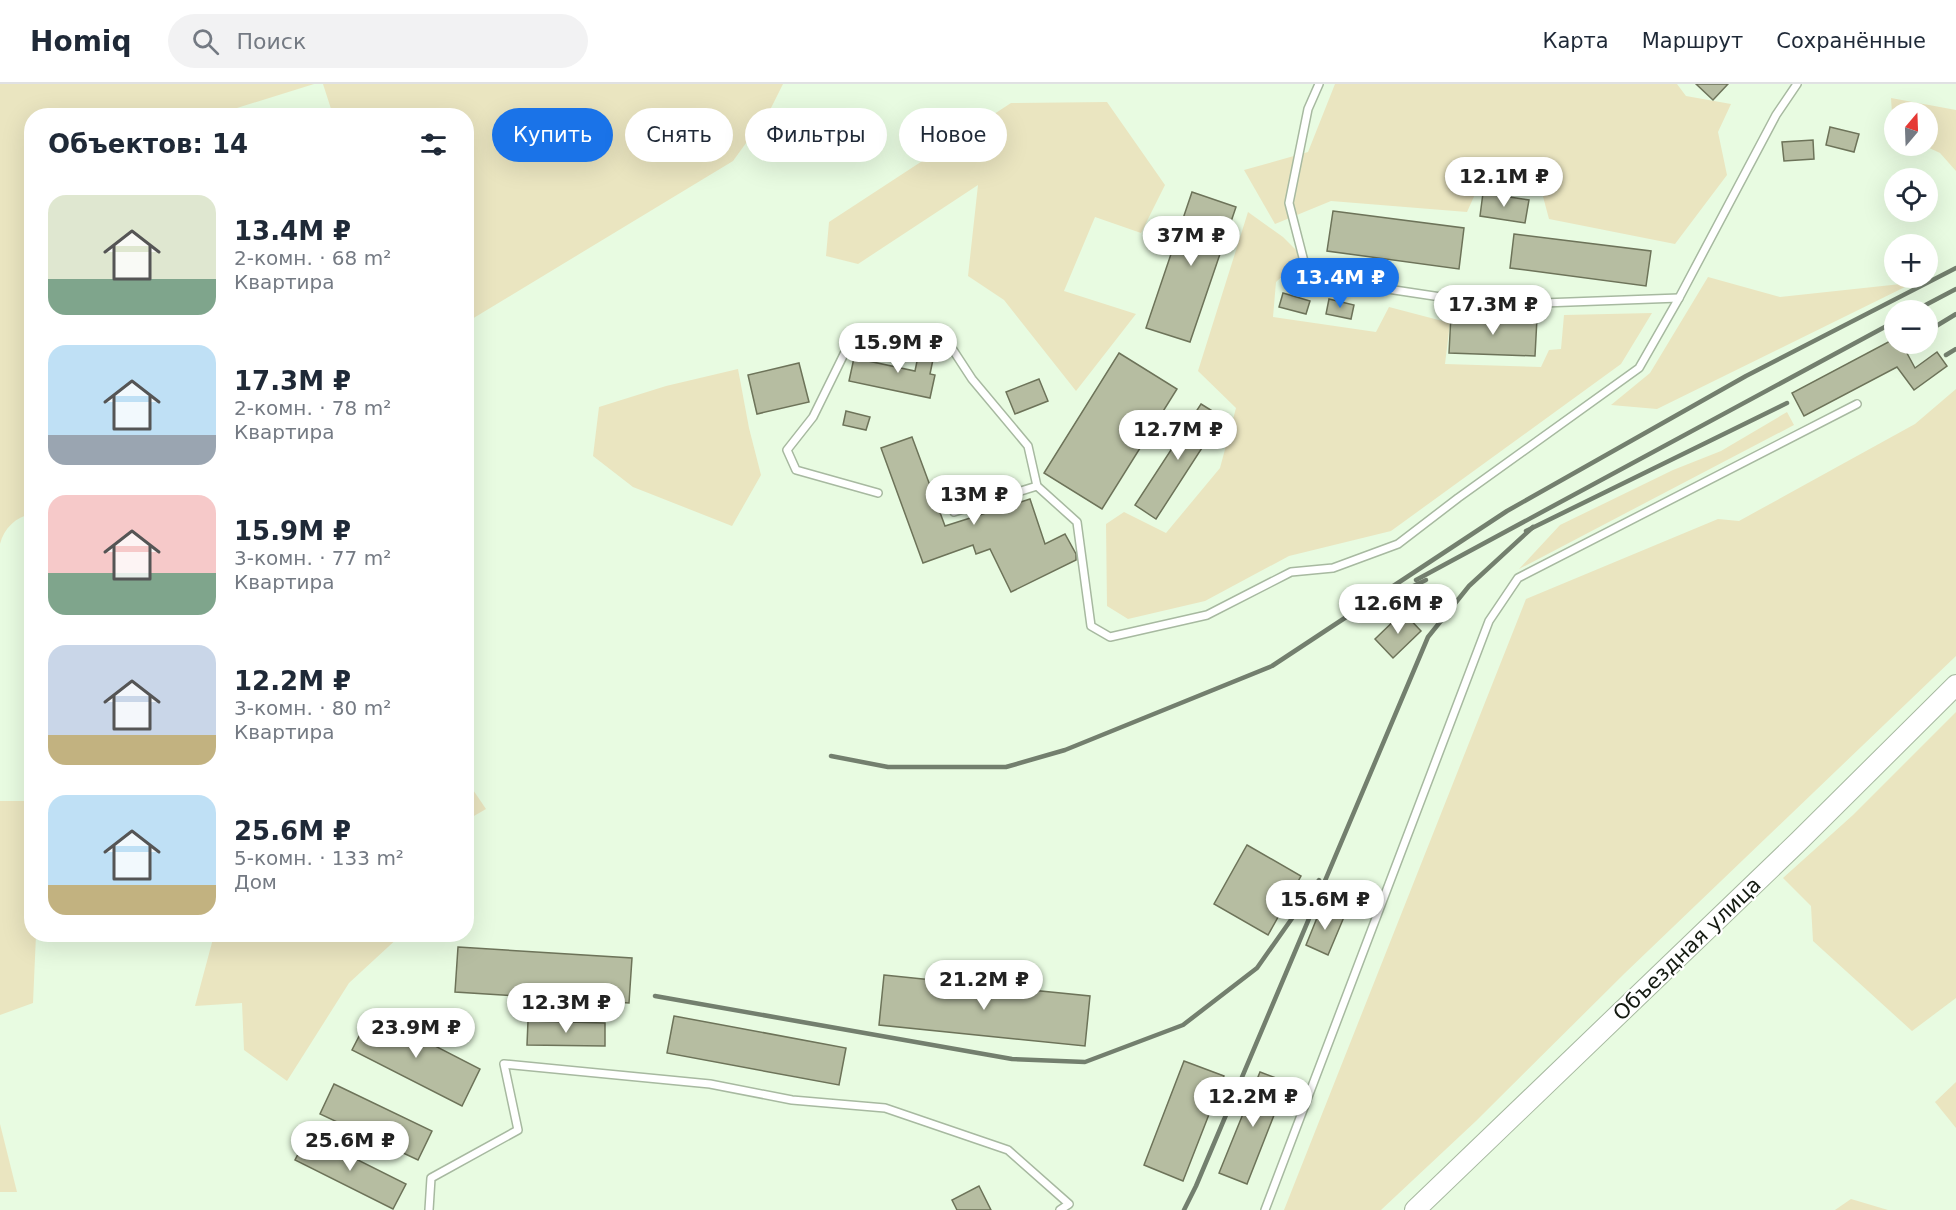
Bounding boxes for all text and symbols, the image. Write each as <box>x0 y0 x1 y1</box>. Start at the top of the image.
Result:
search box <box>168 14 588 68</box>
text: Homiq <box>30 25 132 58</box>
icon: search <box>189 25 222 58</box>
text: Поиск <box>237 29 306 54</box>
text: Карта <box>1543 29 1609 53</box>
text: Маршрут <box>1642 29 1743 53</box>
text: Сохранённые <box>1776 29 1926 53</box>
north arrow <box>1884 102 1938 156</box>
map controls <box>1884 102 1938 354</box>
chip: Купить <box>492 108 613 162</box>
chip: Снять <box>625 108 733 162</box>
chip: Фильтры <box>745 108 887 162</box>
chip: Новое <box>899 108 1007 162</box>
icon: filters <box>417 128 450 161</box>
text: Объектов: 14 <box>48 129 248 159</box>
pin: 12.1M ₽ <box>1449 157 1559 208</box>
text: 12.1M ₽ <box>1459 164 1549 188</box>
button: locate <box>1884 168 1938 222</box>
text: 13.4M ₽ <box>234 216 351 246</box>
pin: 37M ₽ <box>1149 216 1233 267</box>
icon: home <box>96 219 168 291</box>
text: 37M ₽ <box>1157 223 1225 247</box>
button: + <box>1884 234 1938 288</box>
text: 2-комн. · 68 m² <box>234 246 391 270</box>
pin: 13.4M ₽ <box>1285 258 1395 309</box>
text: 13.4M ₽ <box>1295 265 1385 289</box>
text: Квартира <box>234 270 335 294</box>
pin: 17.3M ₽ <box>1438 285 1548 336</box>
text: 17.3M ₽ <box>1448 292 1538 316</box>
button: − <box>1884 300 1938 354</box>
pin: 15.9M ₽ <box>843 323 953 374</box>
text: 15.9M ₽ <box>853 330 943 354</box>
text: 17.3M ₽ <box>234 366 351 396</box>
icon: home <box>96 369 168 441</box>
text: 2-комн. · 78 m² <box>234 396 391 420</box>
pin: 12.7M ₽ <box>1123 410 1233 461</box>
text: 12.7M ₽ <box>1133 417 1223 441</box>
text: Квартира <box>234 420 335 444</box>
pin: 13M ₽ <box>932 475 1016 526</box>
text: 13M ₽ <box>940 482 1008 506</box>
text: 15.9M ₽ <box>234 516 351 546</box>
icon: home <box>96 519 168 591</box>
text: 3-комн. · 77 m² <box>234 546 391 570</box>
text: Квартира <box>234 570 335 594</box>
pin: 12.6M ₽ <box>1343 584 1453 635</box>
text: 12.6M ₽ <box>1353 591 1443 615</box>
text: 12.2M ₽ <box>234 666 351 696</box>
icon: home <box>96 669 168 741</box>
text: 3-комн. · 80 m² <box>234 696 391 720</box>
text: Квартира <box>234 720 335 744</box>
text: 25.6M ₽ <box>234 816 351 846</box>
icon: home <box>96 819 168 891</box>
text: 5-комн. · 133 m² <box>234 846 404 870</box>
text: Дом <box>234 870 277 894</box>
street label: Объездная улица <box>1608 872 1766 1026</box>
pin: 15.6M ₽ <box>1270 880 1380 931</box>
text: 15.6M ₽ <box>1280 887 1370 911</box>
pin: 21.2M ₽ <box>929 960 1039 1011</box>
text: 21.2M ₽ <box>939 967 1029 991</box>
pin: 12.3M ₽ <box>511 983 621 1034</box>
text: 12.3M ₽ <box>521 990 611 1014</box>
pin: 23.9M ₽ <box>361 1008 471 1059</box>
text: 23.9M ₽ <box>371 1015 461 1039</box>
pin: 12.2M ₽ <box>1198 1077 1308 1128</box>
text: 12.2M ₽ <box>1208 1084 1298 1108</box>
pin: 25.6M ₽ <box>295 1121 405 1172</box>
text: 25.6M ₽ <box>305 1128 395 1152</box>

